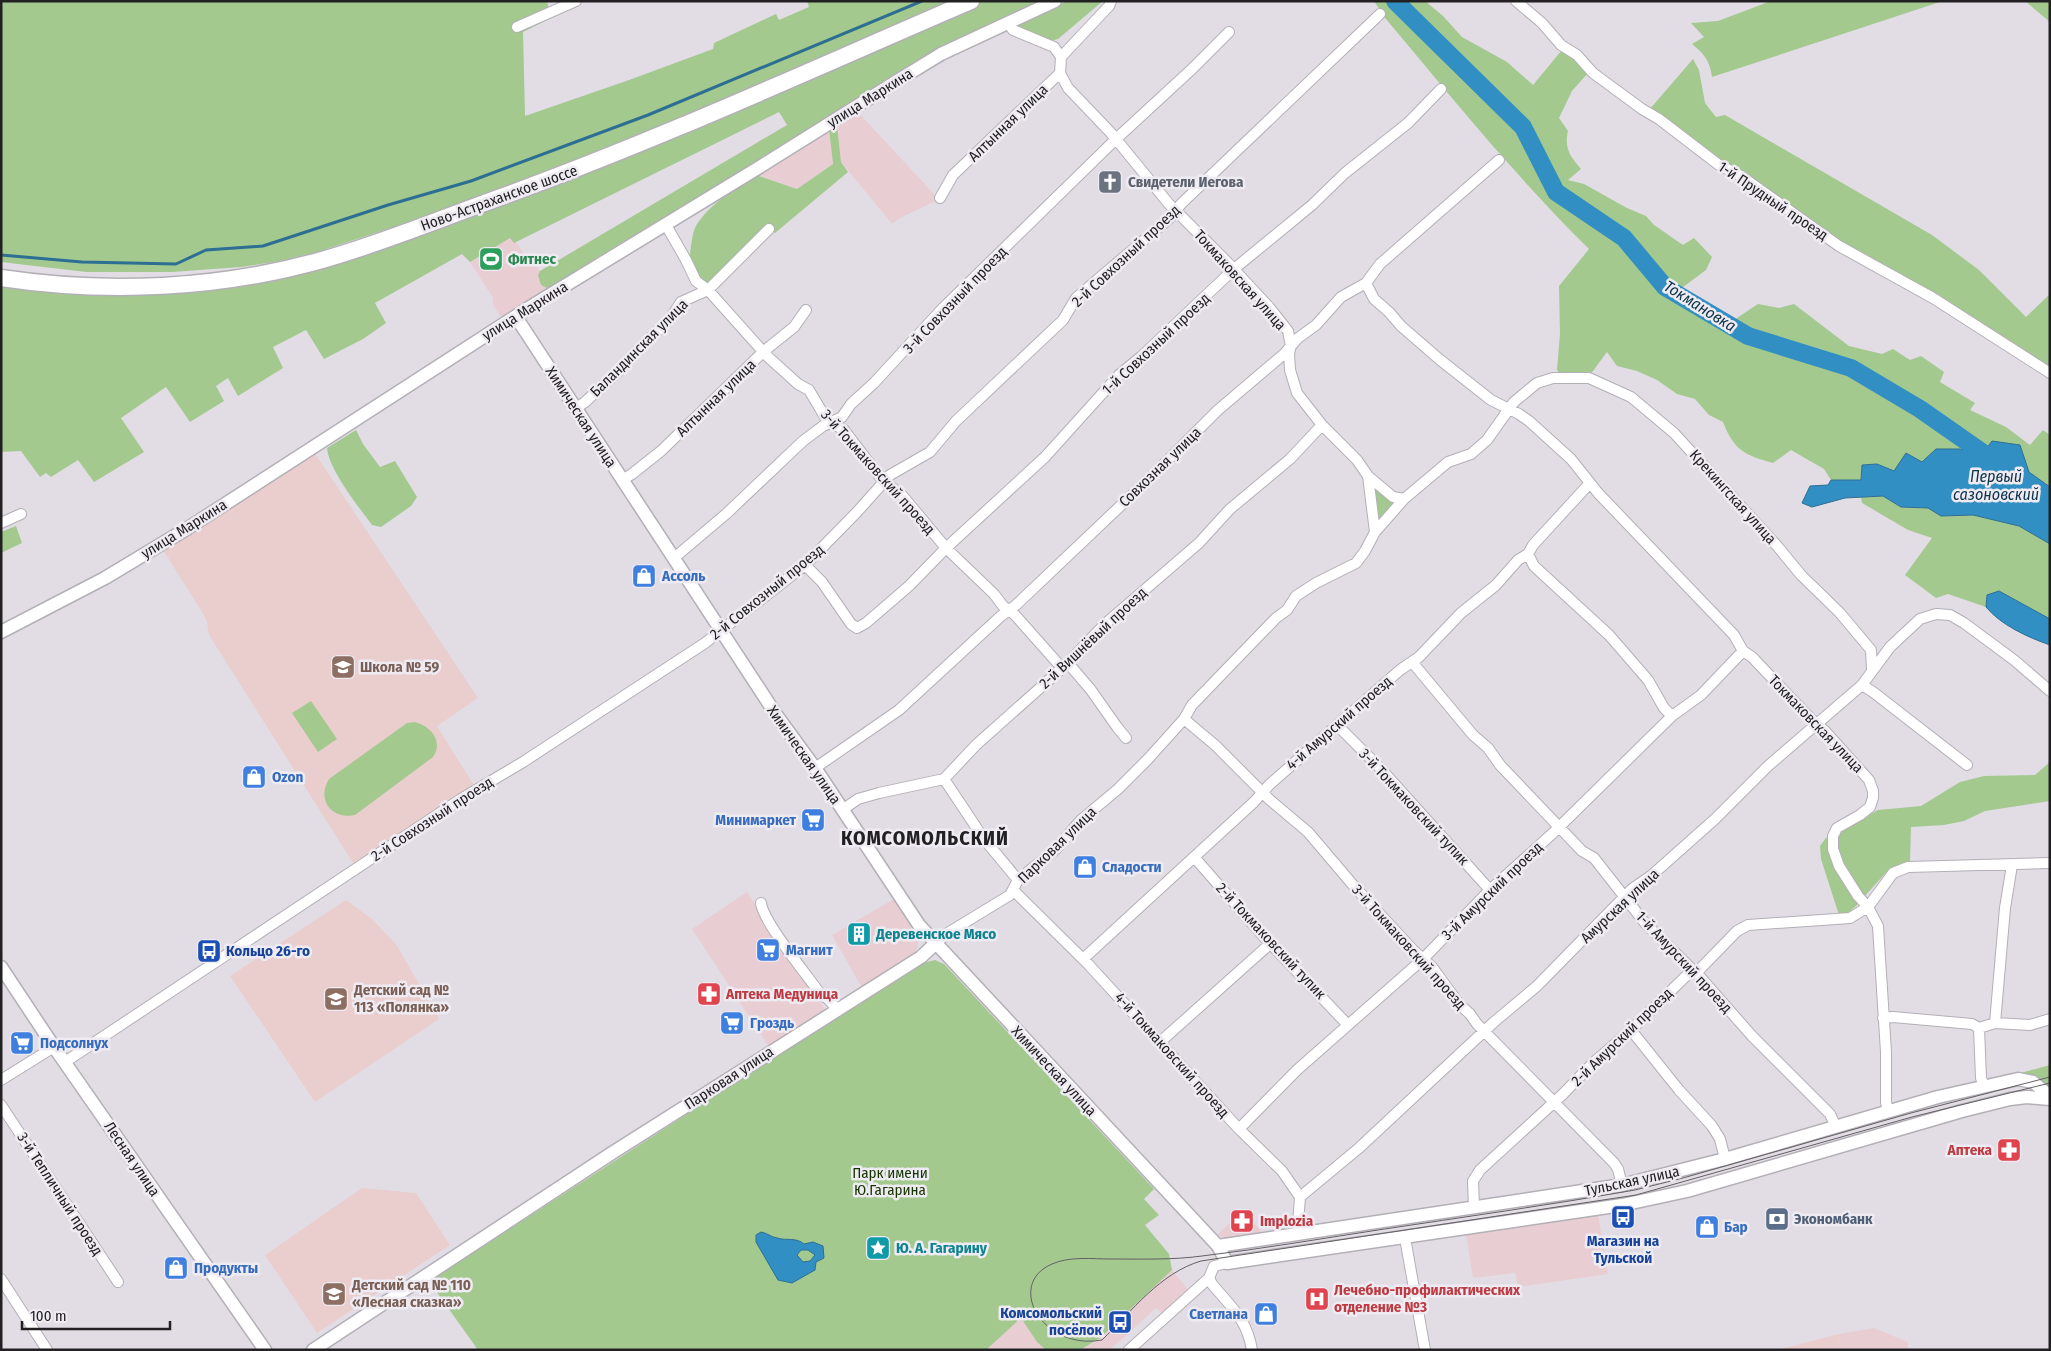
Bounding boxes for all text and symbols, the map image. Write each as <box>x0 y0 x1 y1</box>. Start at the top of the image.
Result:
street label: улица Маркина <box>824 65 916 131</box>
street label: Алтынная улица <box>965 81 1051 165</box>
street label: 1-й Прудный проезд <box>1715 158 1831 244</box>
street label: Ново-Астраханское шоссе <box>418 161 580 235</box>
church icon: Свидетели Иегова <box>1097 169 1123 195</box>
place label: Свидетели Иегова <box>1128 173 1244 191</box>
street label: 2-й Совхозный проезд <box>1068 201 1184 311</box>
street label: Токмаковская улица <box>1190 226 1290 334</box>
street label: 3-й Совхозный проезд <box>899 243 1011 357</box>
sports icon: Фитнес <box>478 246 504 272</box>
place label: Фитнес <box>508 250 557 268</box>
water label: Токмановка <box>1661 276 1739 336</box>
street label: улица Маркина <box>479 278 571 344</box>
street label: 1-й Совхозный проезд <box>1098 289 1214 399</box>
street label: Баландинская улица <box>586 295 692 401</box>
street label: Алтынная улица <box>673 356 759 440</box>
street label: Химическая улица <box>542 363 620 471</box>
street label: 3-й Токмаковский проезд <box>817 406 939 538</box>
street label: Совхозная улица <box>1115 423 1205 511</box>
street label: Крекингская улица <box>1686 446 1780 548</box>
water label: Первый сазоновский <box>1953 467 2039 504</box>
street label: улица Маркина <box>138 496 230 562</box>
street label: 2-й Совхозный проезд <box>706 541 828 643</box>
shop icon: Ассоль <box>631 563 657 589</box>
place label: Ассоль <box>661 567 705 585</box>
street label: 2-й Вишнёвый проезд <box>1036 584 1150 692</box>
school or university icon: Школа № 59 <box>330 654 356 680</box>
place label: Школа № 59 <box>360 658 439 676</box>
street label: Токмаковская улица <box>1765 671 1867 777</box>
street label: 4-й Амурский проезд <box>1283 672 1395 774</box>
street label: Химическая улица <box>763 702 845 808</box>
street label: 3-й Токмаковский тупик <box>1355 745 1473 869</box>
shop icon: Ozon <box>241 764 267 790</box>
place label: Ozon <box>272 768 303 786</box>
street label: 2-й Совхозный проезд <box>368 773 496 865</box>
street label: Парковая улица <box>1014 803 1100 887</box>
supermarket icon: Минимаркет <box>800 807 826 833</box>
place label: Минимаркет <box>715 811 797 829</box>
district label: КОМСОМОЛЬСКИЙ <box>841 826 1009 850</box>
street label: 3-й Амурский проезд <box>1438 838 1546 944</box>
shop icon: Сладости <box>1072 854 1098 880</box>
place label: Сладости <box>1102 858 1162 876</box>
street label: Амурская улица <box>1577 865 1663 947</box>
street label: 2-й Токмаковский тупик <box>1212 879 1330 1003</box>
street label: 3-й Токмаковский проезд <box>1348 881 1470 1013</box>
street label: 1-й Амурский проезд <box>1632 907 1736 1017</box>
building icon: Деревенское Мясо <box>846 921 872 947</box>
place label: Деревенское Мясо <box>875 925 996 943</box>
supermarket icon: Магнит <box>755 937 781 963</box>
bus stop icon: Кольцо 26-го <box>196 938 222 964</box>
place label: Магнит <box>786 941 833 959</box>
place label: Кольцо 26-го <box>226 942 310 960</box>
place label: Детский сад № 113 «Полянка» <box>353 981 449 1016</box>
pharmacy icon: Аптека Медуница <box>696 981 722 1007</box>
street label: 2-й Амурский проезд <box>1568 984 1676 1090</box>
place label: Аптека Медуница <box>725 985 839 1003</box>
school or university icon: Детский сад № 113 «Полянка» <box>323 986 349 1012</box>
street label: 4-й Токмаковский проезд <box>1111 989 1233 1121</box>
supermarket icon: Гроздь <box>719 1010 745 1036</box>
place label: Гроздь <box>750 1014 794 1032</box>
street label: Химическая улица <box>1008 1022 1100 1120</box>
supermarket icon: Подсолнух <box>9 1030 35 1056</box>
place label: Подсолнух <box>40 1034 109 1052</box>
street label: Парковая улица <box>681 1043 777 1113</box>
street label: Лесная улица <box>100 1118 164 1200</box>
street label: 3-й Тепличный проезд <box>13 1129 107 1259</box>
pharmacy icon: Аптека <box>1996 1137 2022 1163</box>
place label: Аптека <box>1947 1141 1993 1159</box>
street label: Тульская улица <box>1583 1162 1681 1200</box>
park label: Парк имени Ю.Гагарина <box>852 1164 928 1199</box>
bus stop icon: Магазин на Тульской <box>1610 1204 1636 1230</box>
bank icon: Экономбанк <box>1764 1206 1790 1232</box>
pharmacy icon: Implozia <box>1229 1208 1255 1234</box>
place label: Экономбанк <box>1794 1210 1873 1228</box>
place label: Implozia <box>1260 1212 1314 1230</box>
shop icon: Бар <box>1694 1214 1720 1240</box>
place label: Бар <box>1724 1218 1748 1236</box>
place label: Магазин на Тульской <box>1587 1232 1660 1267</box>
place icon: Ю. А. Гагарину <box>865 1235 891 1261</box>
place label: Ю. А. Гагарину <box>896 1239 988 1257</box>
shop icon: Продукты <box>163 1255 189 1281</box>
place label: Продукты <box>194 1259 258 1277</box>
place label: Детский сад № 110 «Лесная сказка» <box>351 1276 471 1311</box>
school or university icon: Детский сад № 110 «Лесная сказка» <box>321 1281 347 1307</box>
place label: Лечебно-профилактических отделение №3 <box>1334 1281 1521 1316</box>
hospital icon: Лечебно-профилактических отделение №3 <box>1304 1286 1330 1312</box>
scale bar <box>22 1298 170 1330</box>
shop icon: Светлана <box>1253 1301 1279 1327</box>
place label: Комсомольский посёлок <box>1000 1304 1102 1339</box>
place label: Светлана <box>1189 1305 1249 1323</box>
text: 100 m <box>30 1307 67 1325</box>
bus stop icon: Комсомольский посёлок <box>1107 1309 1133 1335</box>

